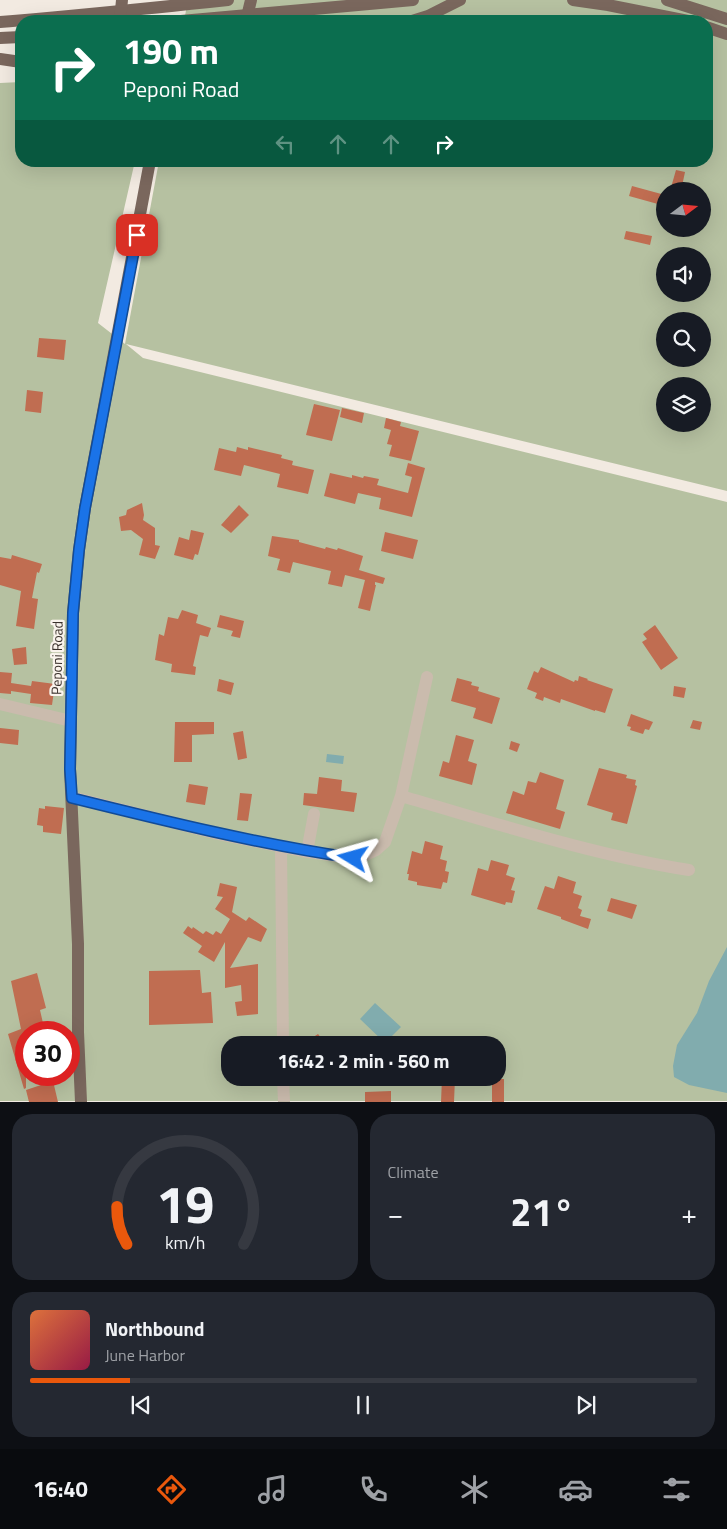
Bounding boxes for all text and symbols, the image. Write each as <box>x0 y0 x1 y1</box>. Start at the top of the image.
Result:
text: 190 m <box>123 24 219 78</box>
icon: right <box>40 35 105 100</box>
text: Peponi Road <box>123 72 239 106</box>
icon: left <box>271 130 299 158</box>
icon: ahead <box>324 130 352 158</box>
icon: ahead <box>377 130 405 158</box>
icon: right <box>430 130 458 158</box>
north arrow <box>656 182 711 238</box>
map controls <box>656 182 711 432</box>
pin <box>116 214 158 256</box>
icon: arrive <box>123 221 151 249</box>
button: sound <box>656 247 711 302</box>
button: search <box>656 312 711 367</box>
button: layers <box>656 377 711 432</box>
street label: Peponi Road <box>45 621 68 695</box>
position arrow <box>326 831 378 883</box>
speed limit sign: 30 <box>15 1021 80 1086</box>
text: 16:42 · 2 min · 560 m <box>277 1046 450 1075</box>
text: Climate <box>388 1160 439 1184</box>
text: 19 <box>156 1164 214 1243</box>
text: 21° <box>510 1183 574 1241</box>
text: − <box>388 1192 403 1235</box>
text: + <box>681 1192 697 1235</box>
text: km/h <box>165 1229 205 1256</box>
text: Northbound <box>105 1314 205 1343</box>
text: June Harbor <box>105 1343 185 1367</box>
icon: previous <box>127 1391 155 1419</box>
icon: pause <box>349 1391 377 1419</box>
icon: next <box>572 1391 600 1419</box>
text: 16:40 <box>33 1472 88 1506</box>
icon: directions <box>154 1472 189 1507</box>
icon: music <box>255 1472 290 1507</box>
icon: phone <box>356 1472 391 1507</box>
icon: climate <box>457 1472 492 1507</box>
icon: car <box>558 1472 593 1507</box>
icon: filters <box>659 1472 694 1507</box>

